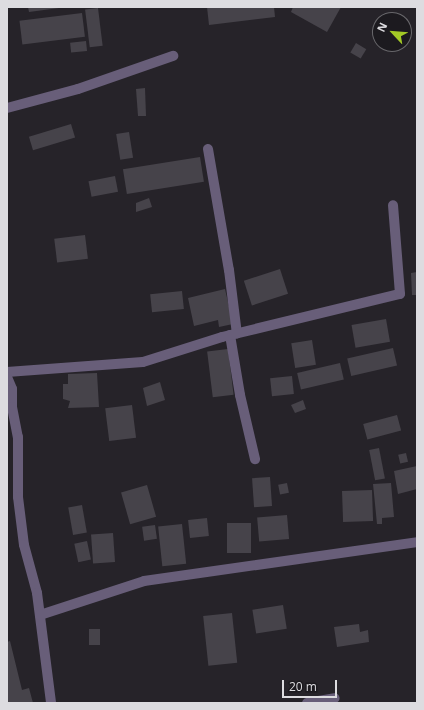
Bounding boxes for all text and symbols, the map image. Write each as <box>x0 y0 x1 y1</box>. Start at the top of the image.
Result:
north arrow <box>372 12 412 52</box>
text: N <box>373 20 390 34</box>
scale bar <box>284 672 339 698</box>
text: 20 m <box>289 678 317 695</box>

